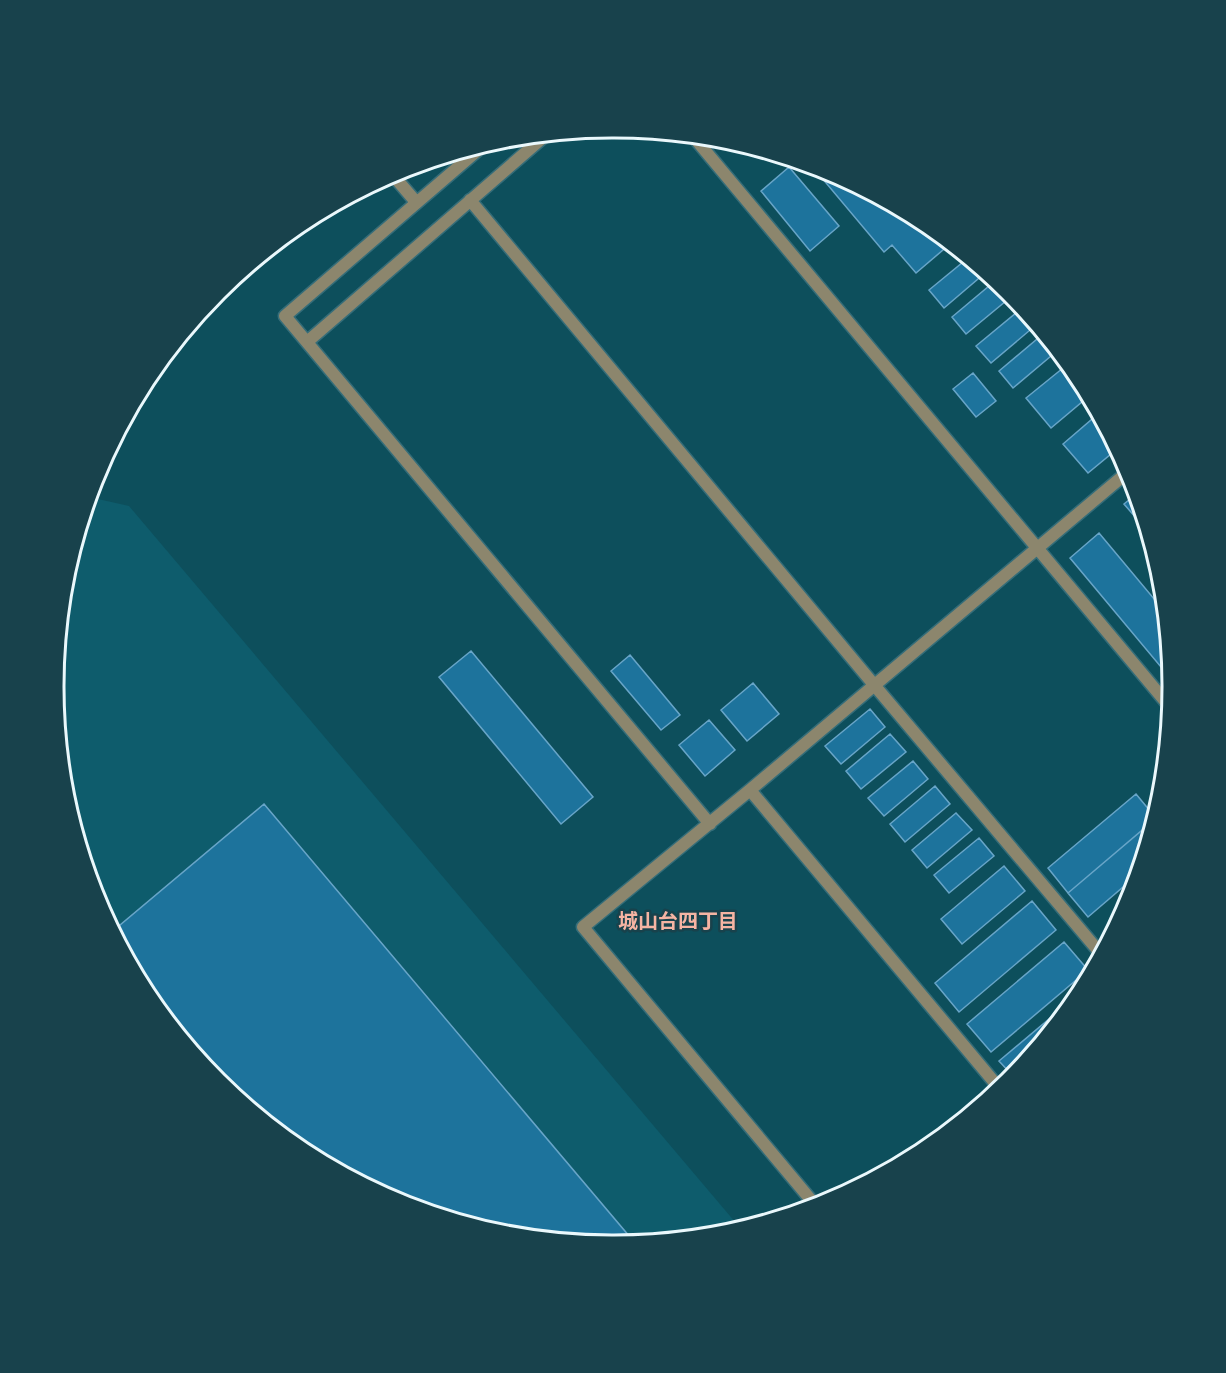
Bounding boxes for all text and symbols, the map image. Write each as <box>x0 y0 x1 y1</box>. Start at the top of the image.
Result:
district label: 城山台四丁目 <box>618 909 738 933</box>

